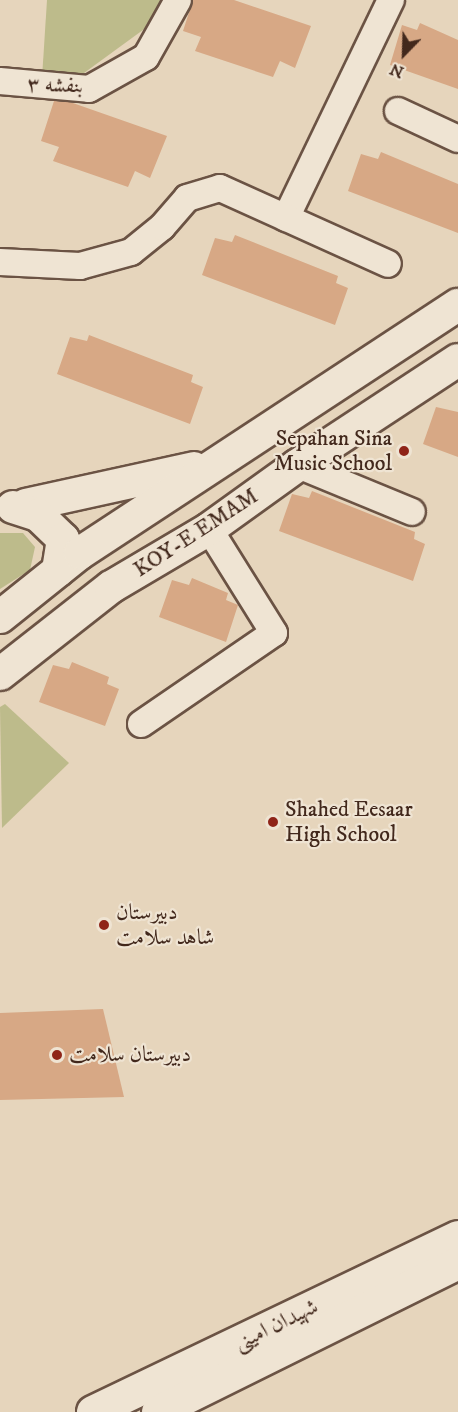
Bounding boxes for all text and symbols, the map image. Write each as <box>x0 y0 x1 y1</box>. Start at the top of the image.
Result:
north arrow <box>374 24 434 84</box>
text: N <box>387 59 407 82</box>
street label: بنفشه ۳ <box>27 71 83 99</box>
place label: Sepahan Sina Music School <box>274 425 392 476</box>
marker: Sepahan Sina Music School <box>397 444 411 458</box>
street label: KOY-E EMAM <box>129 483 263 583</box>
place label: Shahed Eesaar High School <box>285 796 413 848</box>
marker: Shahed Eesaar High School <box>266 815 280 829</box>
place label: دبیرستان شاهد سلامت <box>116 899 214 950</box>
marker: دبیرستان شاهد سلامت <box>97 918 111 932</box>
place label: دبیرستان سلامت <box>69 1042 191 1068</box>
marker: دبیرستان سلامت <box>50 1048 64 1062</box>
street label: شهیدان امینی <box>230 1293 322 1357</box>

